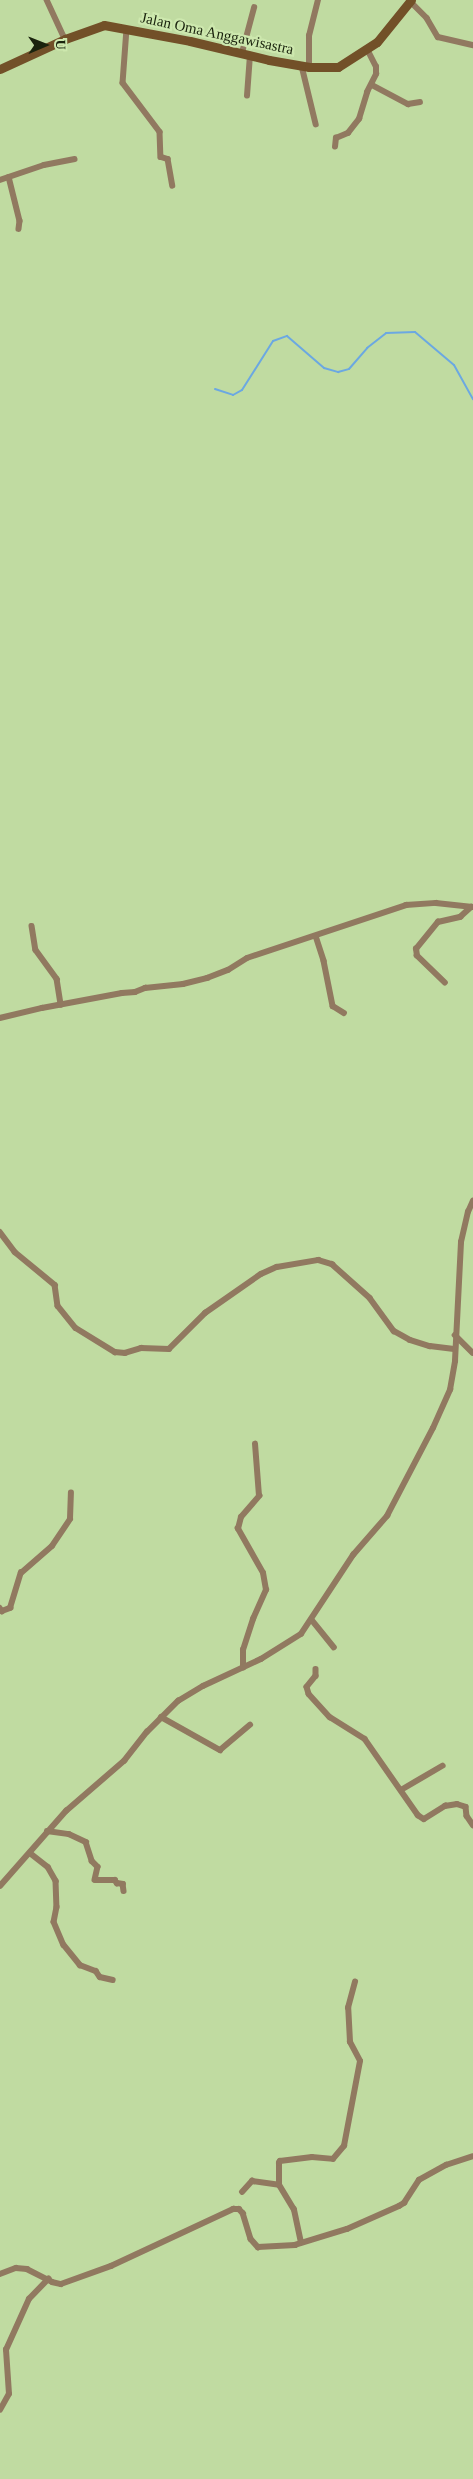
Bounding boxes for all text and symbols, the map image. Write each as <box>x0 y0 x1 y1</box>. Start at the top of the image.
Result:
street label: Jalan Oma Anggawisastra <box>139 9 295 59</box>
north arrow <box>20 20 70 70</box>
text: U <box>53 40 68 50</box>

